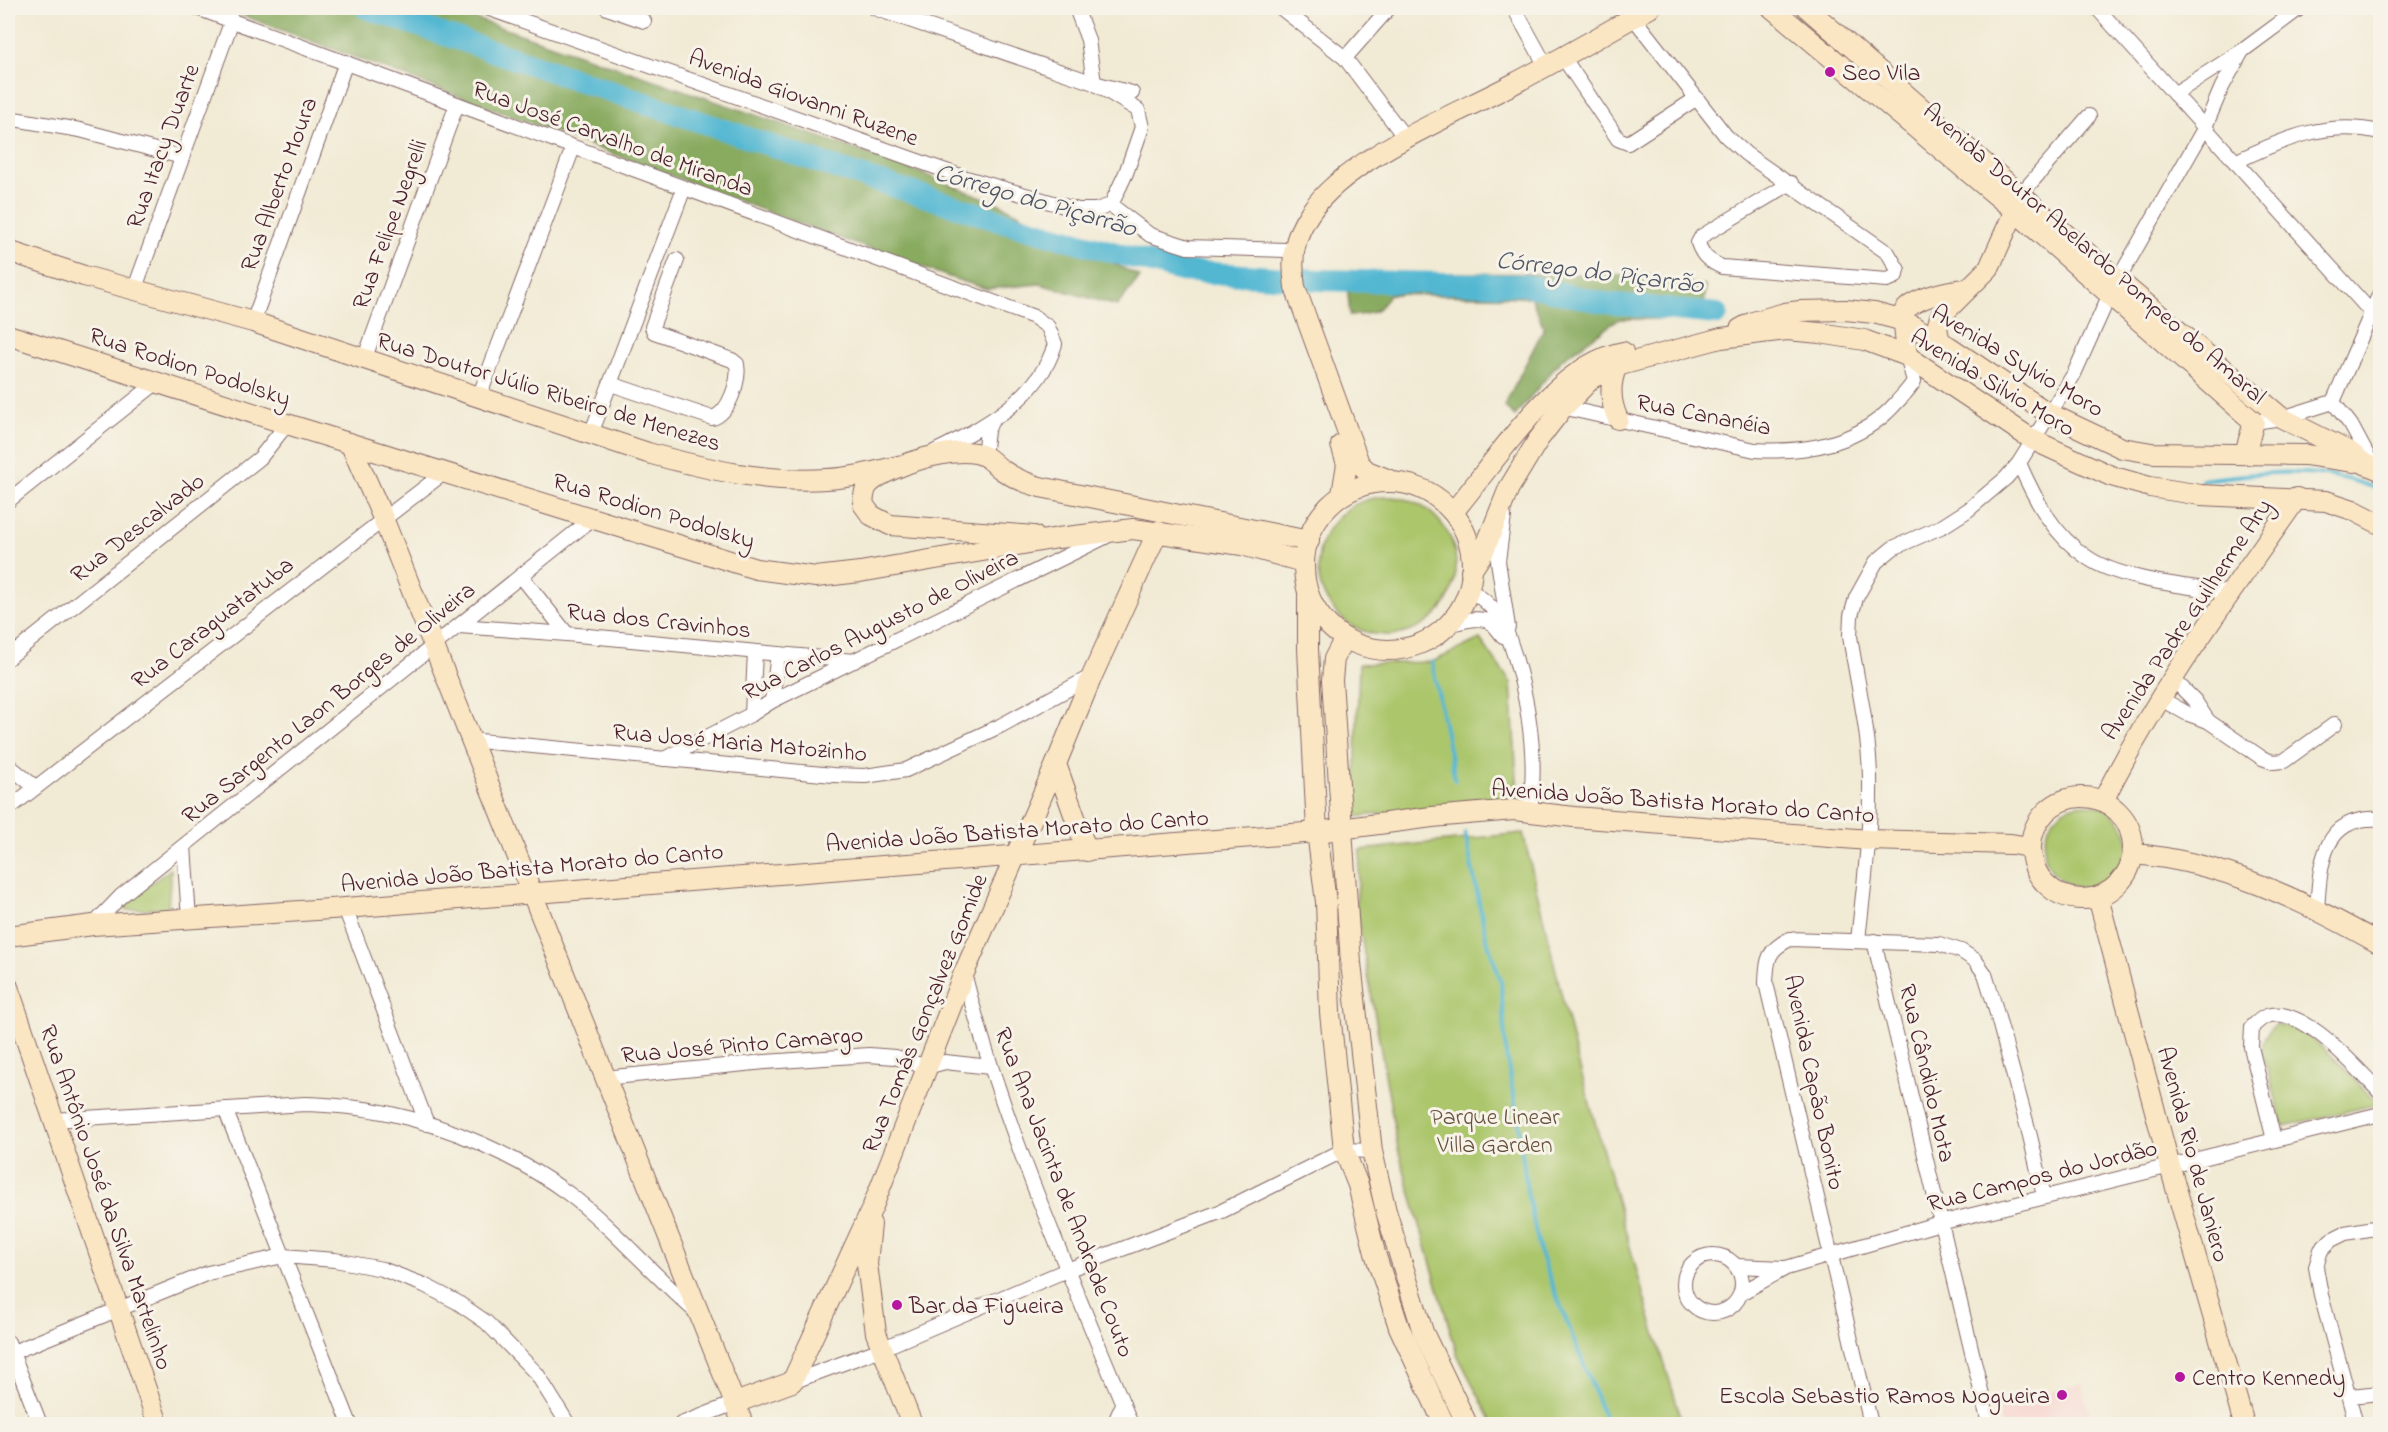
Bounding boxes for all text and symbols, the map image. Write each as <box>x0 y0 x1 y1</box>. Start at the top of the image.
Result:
street label: Avenida Giovanni Ruzene <box>683 41 923 157</box>
place label: Seo Vila <box>1842 57 1920 92</box>
street label: Rua Itacy Duarte <box>118 59 211 234</box>
marker: Seo Vila <box>1823 65 1837 79</box>
street label: Rua José Carvalho de Miranda <box>467 73 757 208</box>
street label: Rua Alberto Moura <box>233 93 328 277</box>
street label: Avenida Doutor Abelardo Pompeo do Amaral <box>1914 96 2273 414</box>
street label: Rua Felipe Negrelli <box>344 135 438 315</box>
water label: Córrego do Piçarrão <box>930 155 1142 249</box>
water label: Córrego do Piçarrão <box>1494 242 1707 306</box>
street label: Avenida Sylvio Moro <box>1923 297 2110 428</box>
street label: Rua Rodion Podolsky <box>84 319 295 418</box>
street label: Avenida Silvio Moro <box>1903 321 2081 447</box>
street label: Rua Doutor Júlio Ribeiro de Menezes <box>372 324 725 462</box>
street label: Rua Cananéia <box>1633 386 1774 447</box>
street label: Rua Descalvado <box>64 465 213 593</box>
street label: Rua Rodion Podolsky <box>547 465 759 561</box>
street label: Avenida Padre Guilherme Ary <box>2094 493 2283 749</box>
street label: Rua Carlos Augusto de Oliveira <box>737 541 1025 711</box>
street label: Rua Caraguatatuba <box>125 549 302 699</box>
street label: Rua Sargento Laon Borges de Oliveira <box>175 574 484 834</box>
street label: Rua dos Cravinhos <box>565 595 753 650</box>
street label: Rua José Maria Matozinho <box>611 716 869 773</box>
street label: Avenida João Batista Morato do Canto <box>1490 773 1876 834</box>
street label: Avenida João Batista Morato do Canto <box>824 802 1210 863</box>
street label: Avenida João Batista Morato do Canto <box>339 835 725 904</box>
street label: Rua Tomás Gonçalvez Gomide <box>854 869 999 1159</box>
street label: Avenida Capão Bonito <box>1773 972 1852 1193</box>
street label: Rua Cândido Mota <box>1888 981 1963 1166</box>
street label: Rua José Pinto Camargo <box>620 1018 865 1074</box>
street label: Rua Antônio José da Silva Martelinho <box>29 1020 180 1375</box>
street label: Rua Ana Jacinta de Andrade Couto <box>983 1023 1142 1363</box>
street label: Avenida Rio de Janiero <box>2146 1043 2237 1266</box>
park label: Parque Linear Villa Garden <box>1430 1101 1560 1164</box>
street label: Rua Campos do Jordão <box>1924 1132 2161 1223</box>
place label: Bar da Figueira <box>908 1290 1064 1325</box>
marker: Bar da Figueira <box>890 1298 904 1312</box>
place label: Centro Kennedy <box>2192 1362 2345 1398</box>
marker: Centro Kennedy <box>2173 1370 2187 1384</box>
place label: Escola Sebastio Ramos Nogueira <box>1719 1380 2050 1415</box>
marker: Escola Sebastio Ramos Nogueira <box>2055 1388 2069 1402</box>

